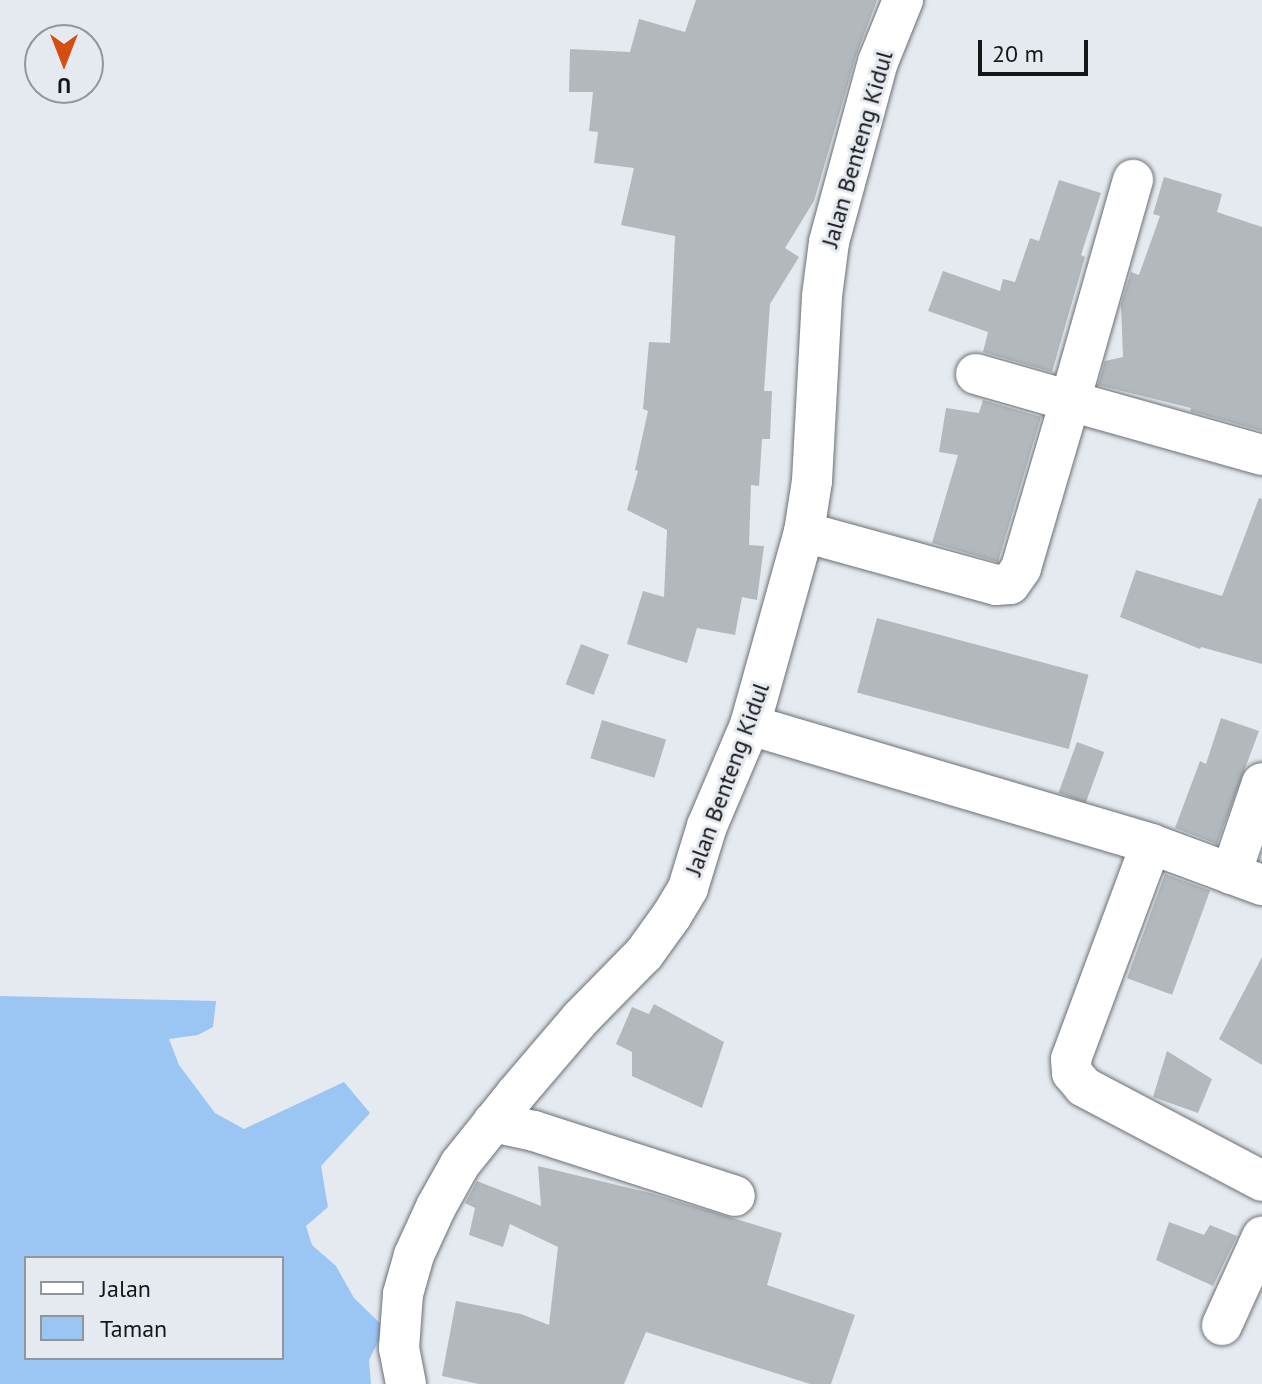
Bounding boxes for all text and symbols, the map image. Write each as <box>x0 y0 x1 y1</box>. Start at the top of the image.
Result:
north arrow <box>24 24 104 104</box>
scale bar <box>982 24 1092 74</box>
text: 20 m <box>992 38 1044 69</box>
street label: Jalan Benteng Kidul <box>815 47 899 251</box>
text: U <box>57 72 71 100</box>
street label: Jalan Benteng Kidul <box>679 679 775 879</box>
legend <box>24 1256 284 1360</box>
text: Jalan <box>100 1273 151 1304</box>
text: Taman <box>100 1313 167 1344</box>

